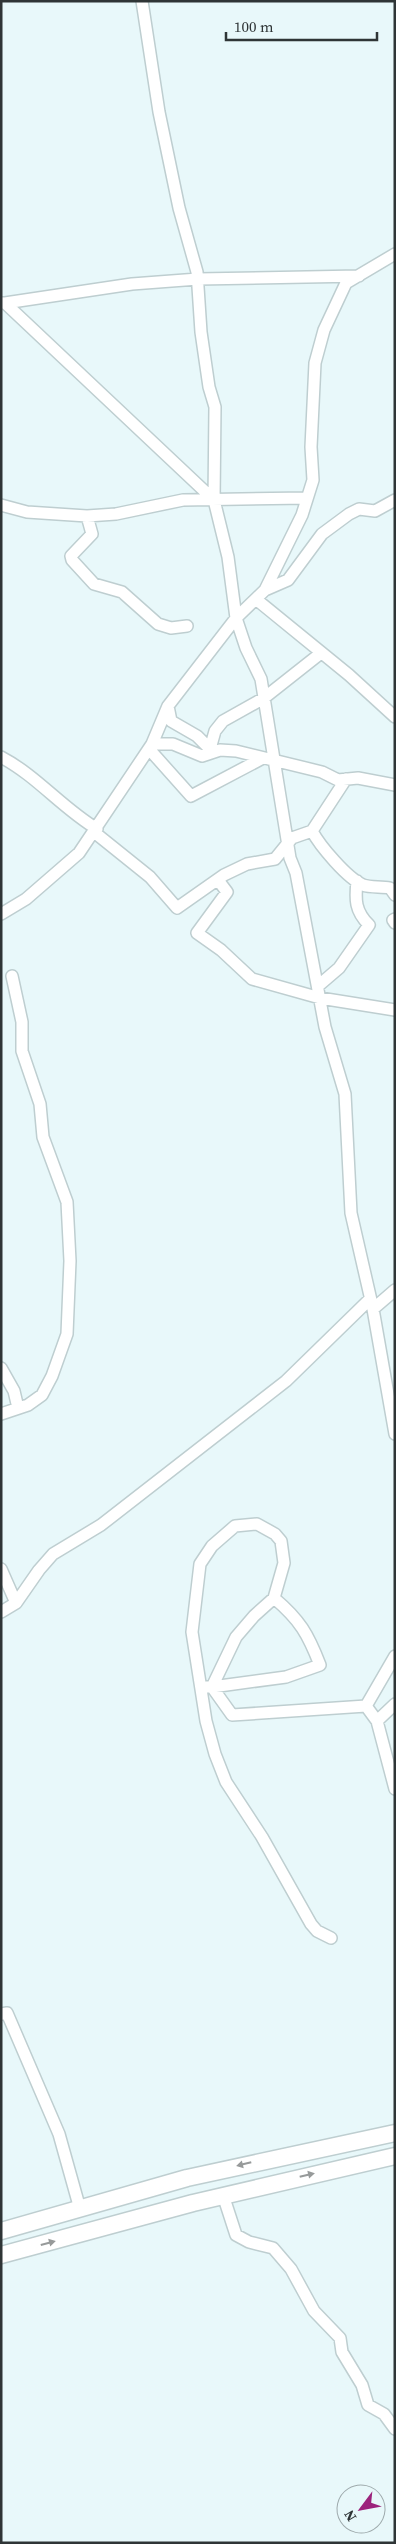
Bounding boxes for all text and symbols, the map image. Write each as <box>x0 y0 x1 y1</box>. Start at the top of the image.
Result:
scale bar <box>226 10 377 42</box>
text: 100 m <box>234 16 274 37</box>
one-way arrow <box>237 2161 252 2169</box>
one-way arrow <box>300 2171 315 2179</box>
one-way arrow <box>41 2238 56 2246</box>
north arrow <box>336 2484 386 2534</box>
text: N <box>339 2506 361 2526</box>

